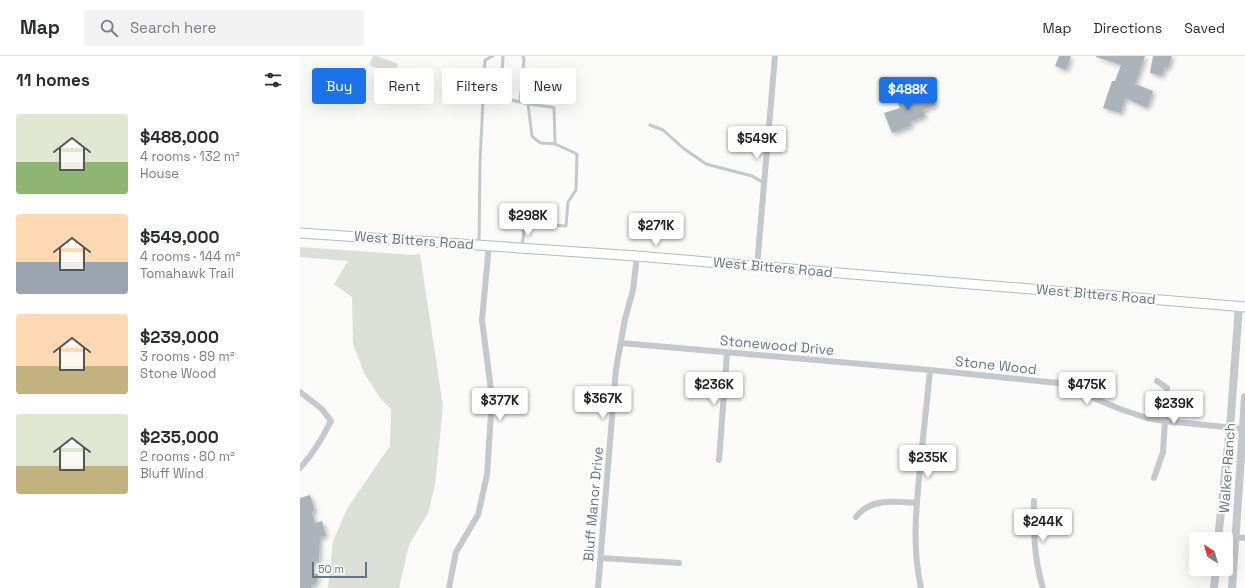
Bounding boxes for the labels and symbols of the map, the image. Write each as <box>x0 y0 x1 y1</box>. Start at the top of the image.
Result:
pin: $488K <box>880 77 936 111</box>
pin: $549K <box>729 126 785 160</box>
pin: $298K <box>500 203 556 237</box>
pin: $271K <box>628 213 684 247</box>
street label: West Bitters Road <box>354 227 474 253</box>
street label: West Bitters Road <box>712 253 834 281</box>
street label: West Bitters Road <box>1035 280 1157 308</box>
street label: Stonewood Drive <box>719 331 835 359</box>
street label: Stone Wood <box>954 352 1038 378</box>
pin: $236K <box>686 372 742 406</box>
pin: $475K <box>1059 372 1115 406</box>
pin: $367K <box>575 386 631 420</box>
pin: $377K <box>472 388 528 422</box>
pin: $239K <box>1146 391 1202 425</box>
street label: Walker Ranch <box>1215 422 1239 514</box>
pin: $235K <box>900 445 956 479</box>
street label: Bluff Manor Drive <box>579 446 607 562</box>
pin: $244K <box>1015 509 1071 543</box>
north arrow <box>1189 532 1233 576</box>
scale bar <box>312 560 367 579</box>

